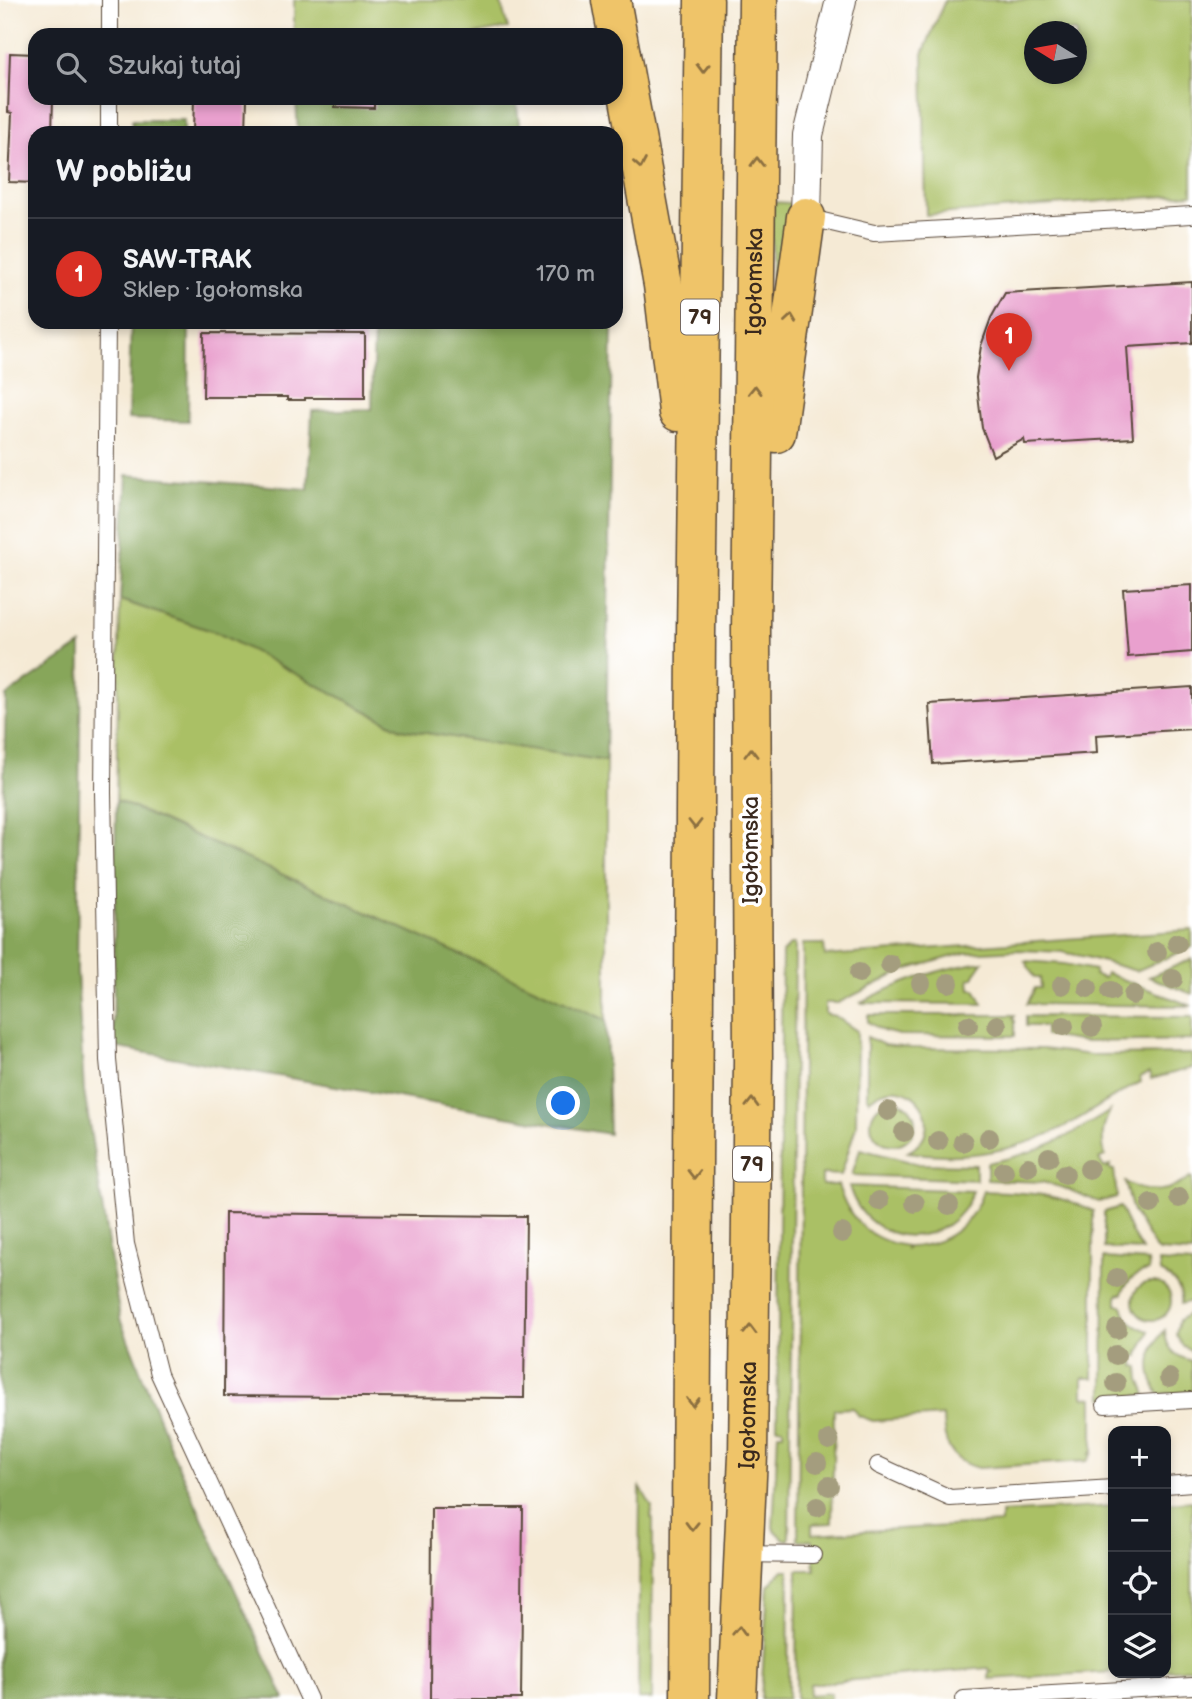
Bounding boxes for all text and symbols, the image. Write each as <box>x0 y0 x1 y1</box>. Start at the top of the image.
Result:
north arrow <box>1024 21 1087 84</box>
search box <box>28 28 623 105</box>
icon: search <box>52 48 90 86</box>
text: Szukaj tutaj <box>108 51 241 82</box>
one-way arrow <box>696 63 711 74</box>
text: W pobliżu <box>56 154 192 190</box>
one-way arrow <box>749 157 765 167</box>
one-way arrow <box>632 158 647 170</box>
street label: Igołomska <box>740 227 769 335</box>
text: SAW-TRAK <box>123 245 252 276</box>
text: 1 <box>74 260 84 288</box>
text: 170 m <box>536 260 595 288</box>
text: Sklep · Igołomska <box>123 276 303 304</box>
road number: 79 <box>681 300 719 334</box>
one-way arrow <box>783 313 798 325</box>
pin: 1 <box>986 313 1032 371</box>
one-way arrow <box>747 384 763 395</box>
one-way arrow <box>743 747 759 757</box>
street label: Igołomska <box>737 796 765 904</box>
one-way arrow <box>687 820 703 830</box>
your location <box>546 1086 580 1120</box>
one-way arrow <box>744 1097 760 1107</box>
road number: 79 <box>733 1146 771 1182</box>
one-way arrow <box>686 1170 702 1180</box>
one-way arrow <box>742 1324 758 1335</box>
street label: Igołomska <box>733 1361 763 1470</box>
one-way arrow <box>685 1397 701 1408</box>
map controls <box>1108 1426 1171 1678</box>
button: + <box>1108 1426 1171 1489</box>
button: − <box>1108 1489 1171 1552</box>
one-way arrow <box>684 1522 700 1532</box>
button: locate <box>1108 1552 1171 1615</box>
button: layers <box>1108 1615 1171 1678</box>
one-way arrow <box>732 1625 747 1636</box>

